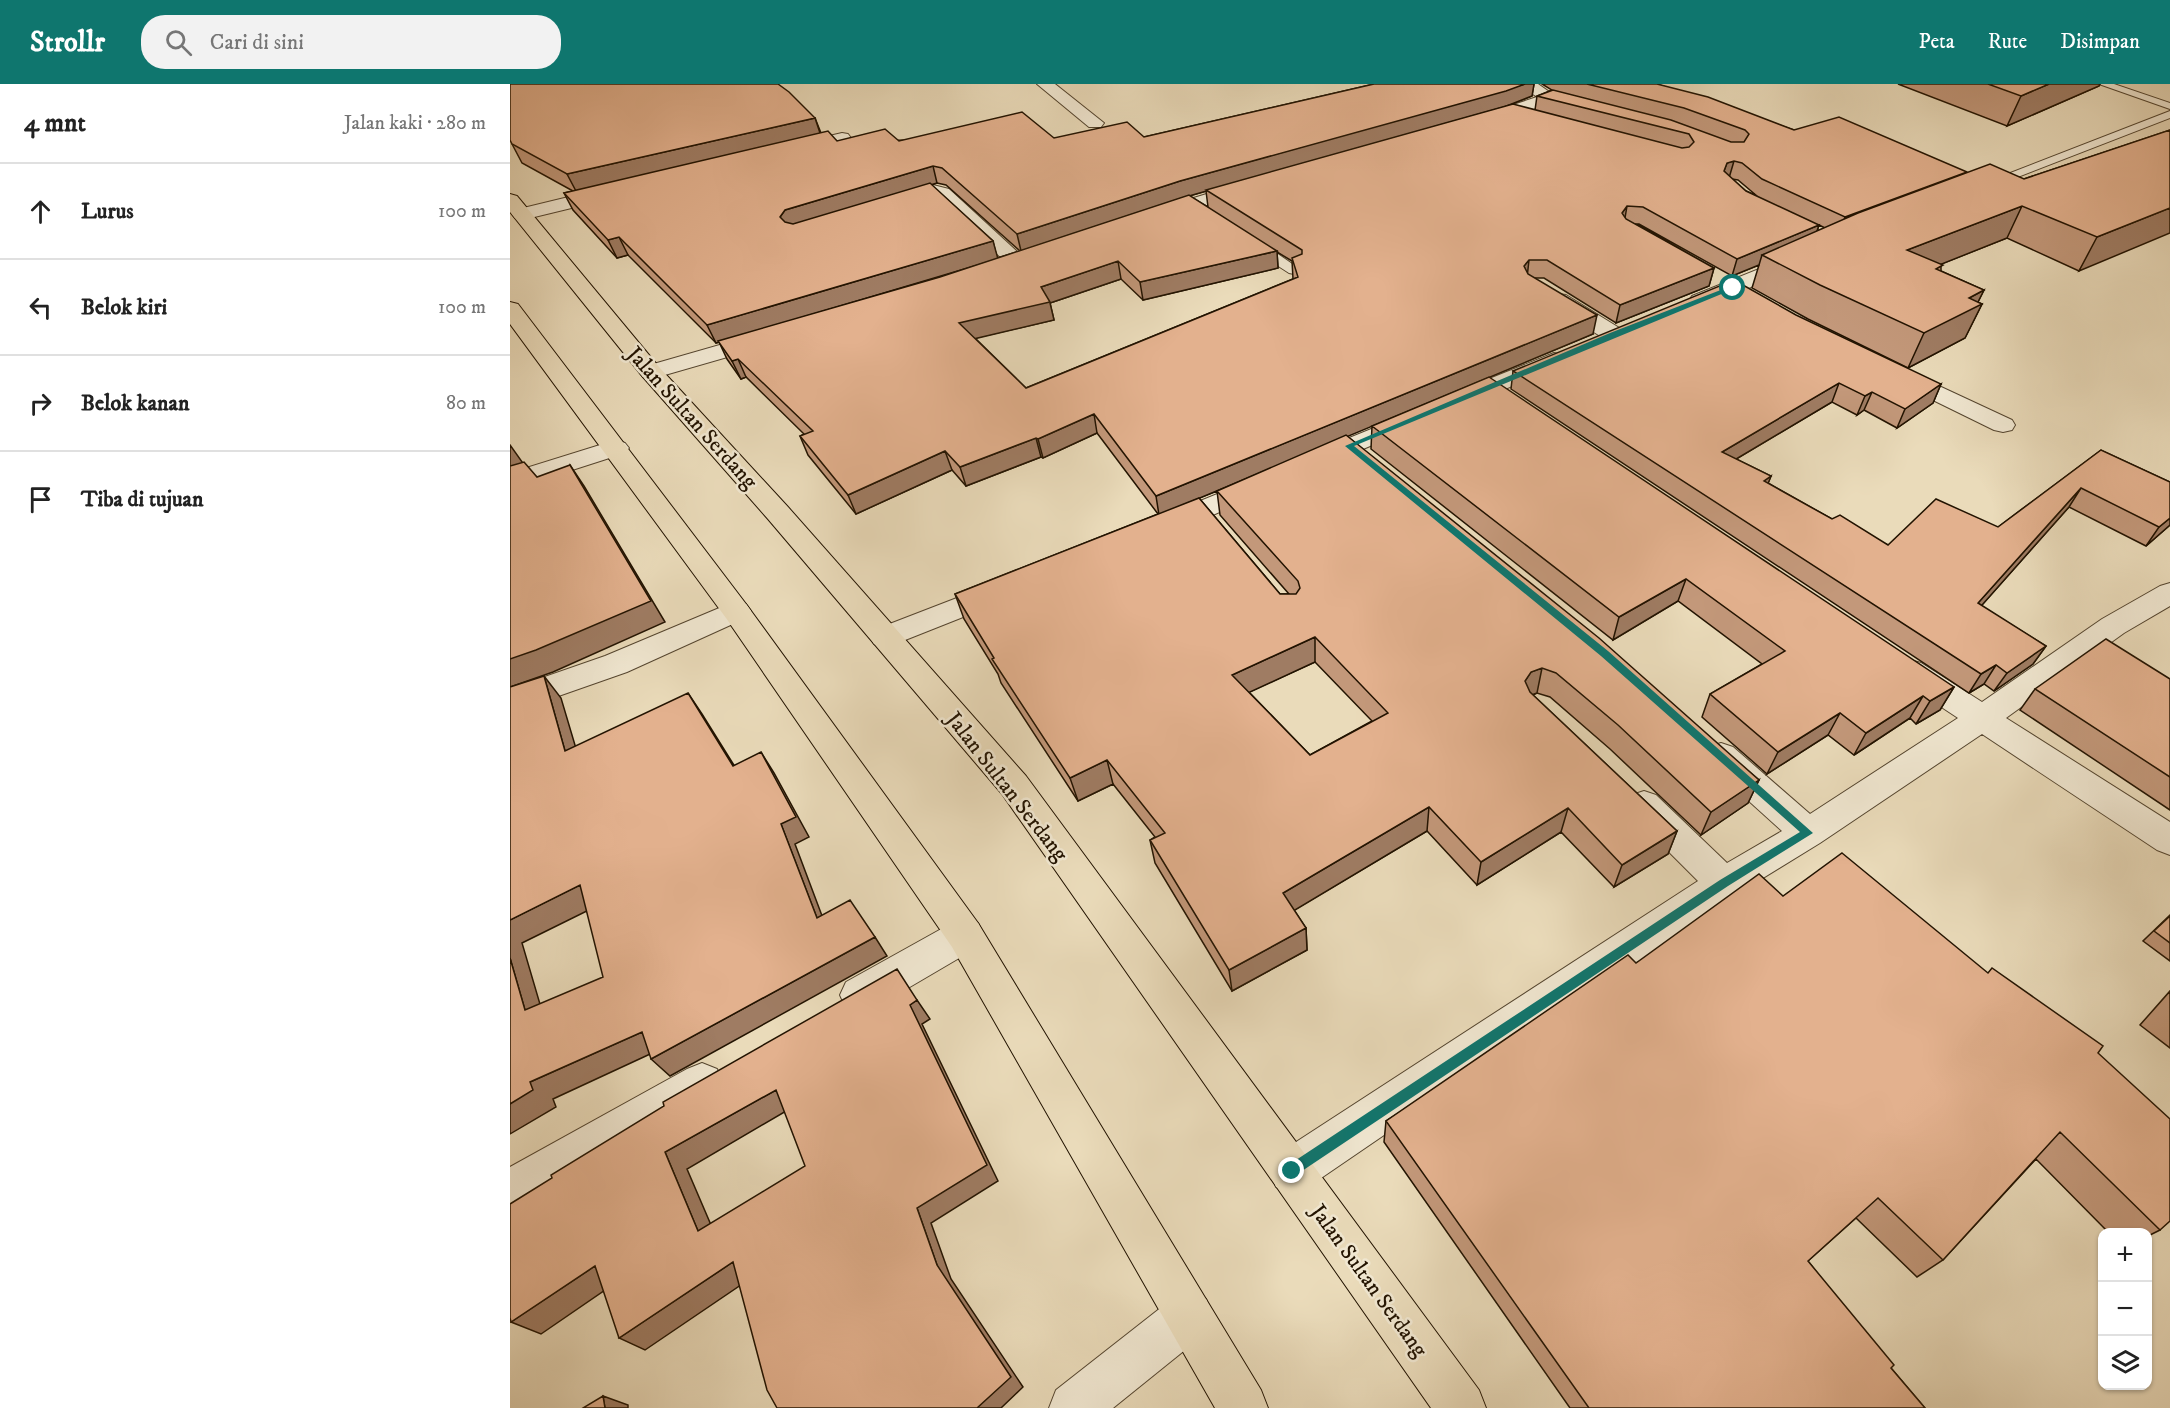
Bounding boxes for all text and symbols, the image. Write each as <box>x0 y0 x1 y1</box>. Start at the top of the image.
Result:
search box <box>141 15 561 69</box>
text: Strollr <box>30 25 105 60</box>
icon: search <box>162 26 195 59</box>
text: Cari di sini <box>210 29 304 56</box>
text: Peta <box>1919 29 1955 55</box>
text: Rute <box>1988 29 2027 55</box>
text: Disimpan <box>2060 29 2140 55</box>
text: 4 mnt <box>24 107 86 140</box>
text: Jalan kaki · 280 m <box>344 111 486 136</box>
icon: ahead <box>24 195 57 228</box>
text: Lurus <box>81 198 134 225</box>
text: 100 m <box>438 199 486 224</box>
route start <box>1719 274 1745 300</box>
icon: left <box>24 291 57 324</box>
text: Belok kiri <box>81 294 167 321</box>
text: 100 m <box>438 295 486 320</box>
street label: Jalan Sultan Serdang <box>619 340 763 495</box>
icon: right <box>24 387 57 420</box>
text: Belok kanan <box>81 390 189 417</box>
text: 80 m <box>446 391 486 416</box>
icon: arrive <box>24 483 57 516</box>
text: Tiba di tujuan <box>81 486 203 513</box>
street label: Jalan Sultan Serdang <box>939 705 1074 867</box>
route end <box>1278 1157 1304 1183</box>
street label: Jalan Sultan Serdang <box>1303 1198 1433 1363</box>
map controls <box>2098 1228 2152 1390</box>
button: + <box>2098 1228 2152 1282</box>
button: − <box>2098 1282 2152 1336</box>
button: layers <box>2098 1336 2152 1390</box>

